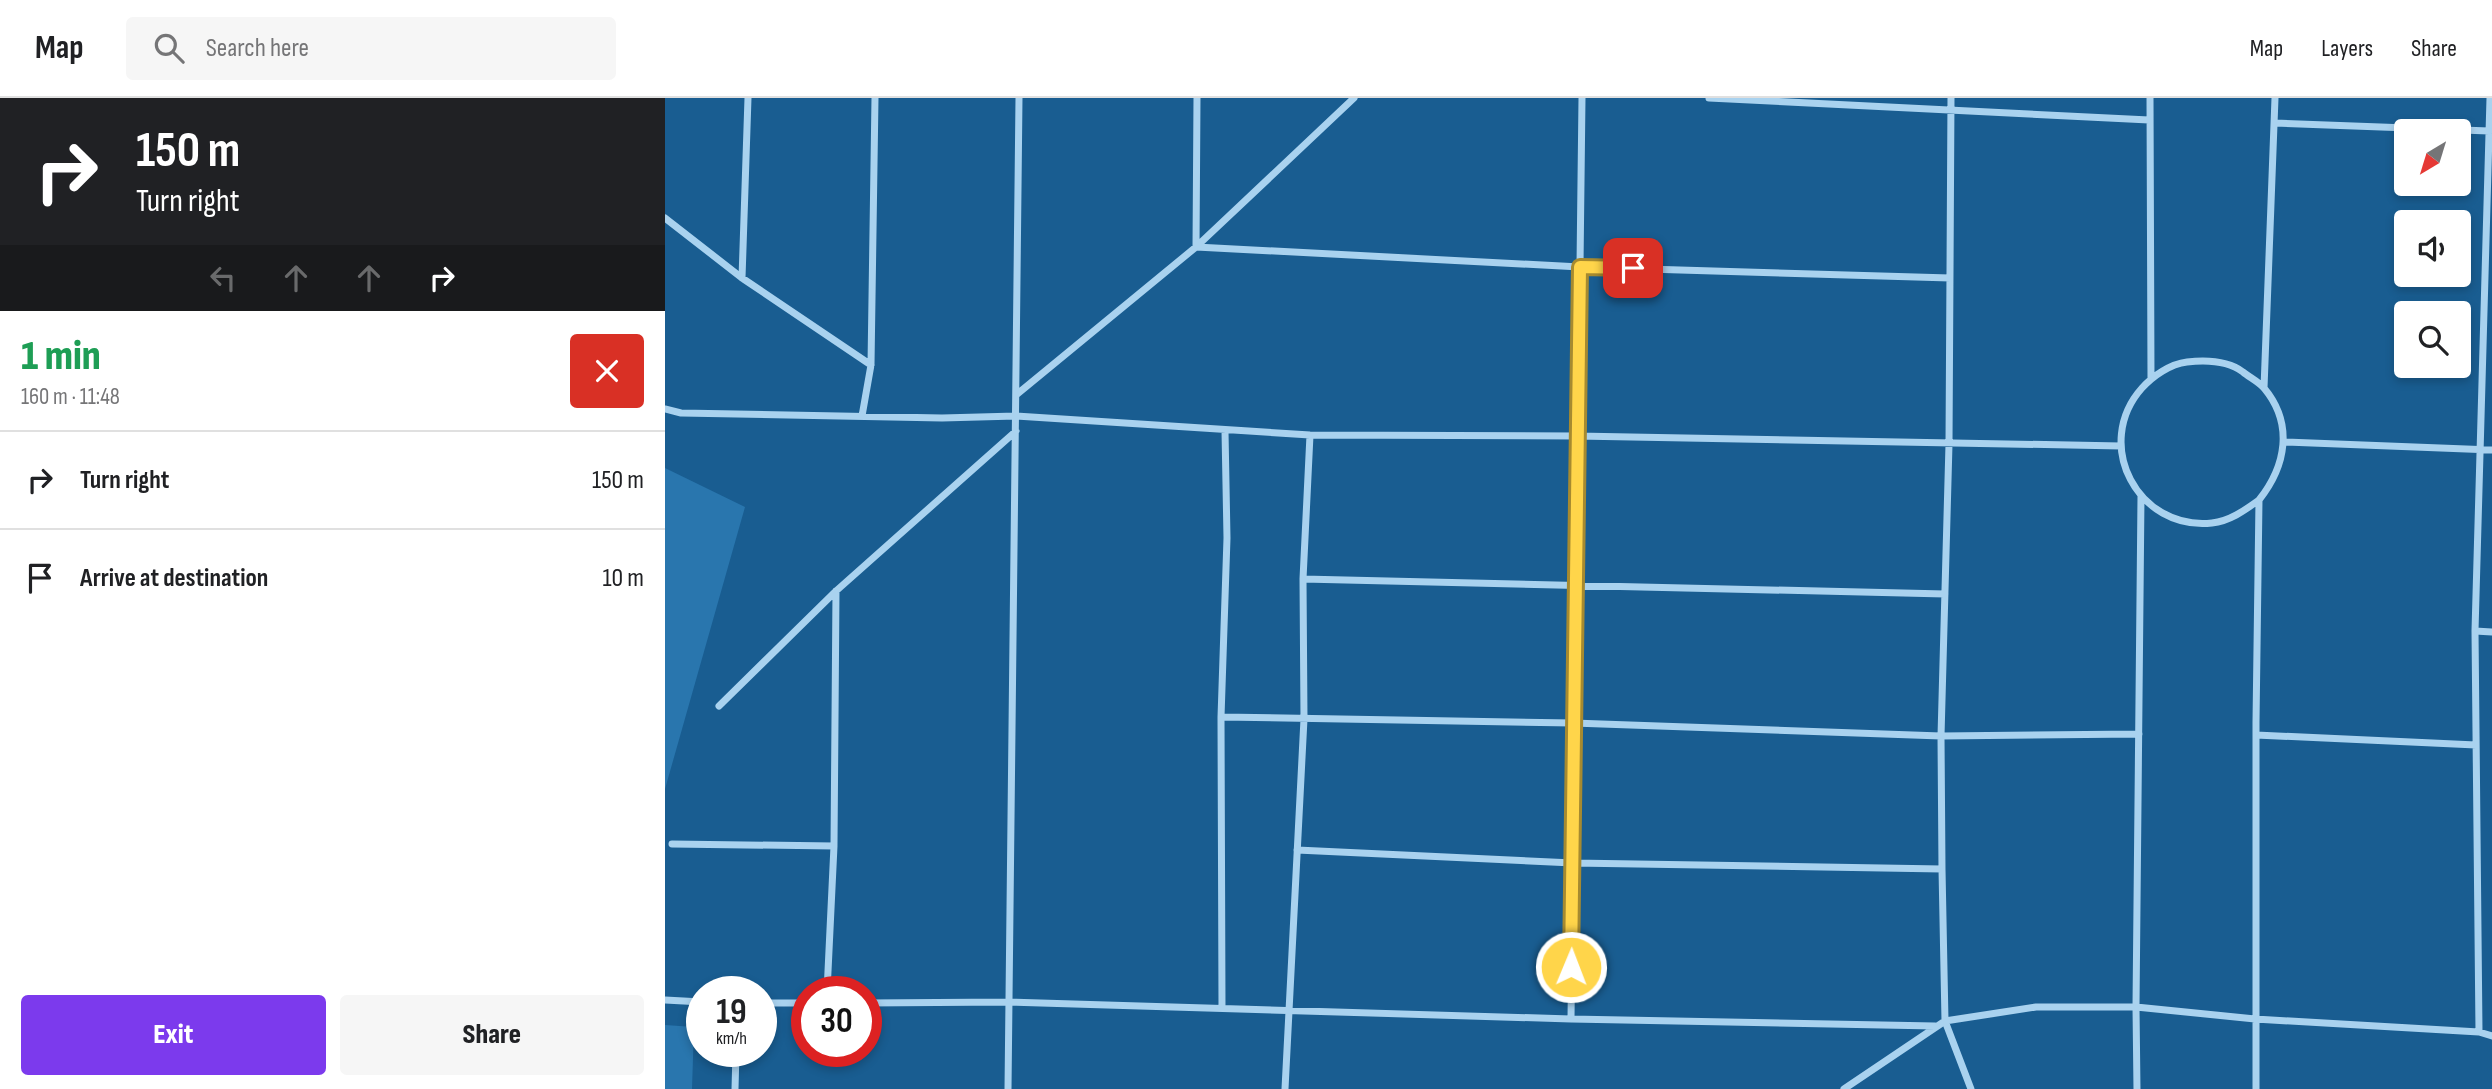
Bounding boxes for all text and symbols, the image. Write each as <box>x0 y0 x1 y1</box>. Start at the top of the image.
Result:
search box <box>126 17 616 80</box>
text: Map <box>35 28 84 68</box>
icon: search <box>150 29 188 67</box>
text: Search here <box>206 33 309 64</box>
text: Map <box>2250 34 2283 63</box>
text: Layers <box>2321 34 2373 63</box>
text: Share <box>2411 34 2457 63</box>
north arrow <box>2394 119 2471 196</box>
map controls <box>2394 119 2471 378</box>
text: 150 m <box>136 122 240 181</box>
icon: right <box>21 126 112 217</box>
text: Turn right <box>136 182 240 221</box>
button: sound <box>2394 210 2471 287</box>
pin <box>1603 238 1663 298</box>
icon: arrive <box>1614 249 1652 287</box>
icon: left <box>204 259 242 297</box>
icon: ahead <box>277 259 315 297</box>
icon: ahead <box>350 259 388 297</box>
icon: right <box>423 259 461 297</box>
button: search <box>2394 301 2471 378</box>
text: 1 min <box>21 331 101 382</box>
button: close <box>570 334 644 408</box>
text: 160 m · 11:48 <box>21 383 120 411</box>
icon: right <box>21 461 59 499</box>
text: Turn right <box>80 465 169 496</box>
text: 150 m <box>592 465 644 496</box>
icon: arrive <box>21 559 59 597</box>
text: Arrive at destination <box>80 563 268 594</box>
text: 10 m <box>602 563 644 594</box>
position arrow <box>1534 930 1608 1004</box>
speed limit sign: 30 <box>791 976 882 1067</box>
text: 19 <box>716 991 747 1034</box>
button: Exit <box>21 995 326 1075</box>
button: Share <box>340 995 644 1075</box>
text: km/h <box>716 1028 747 1049</box>

